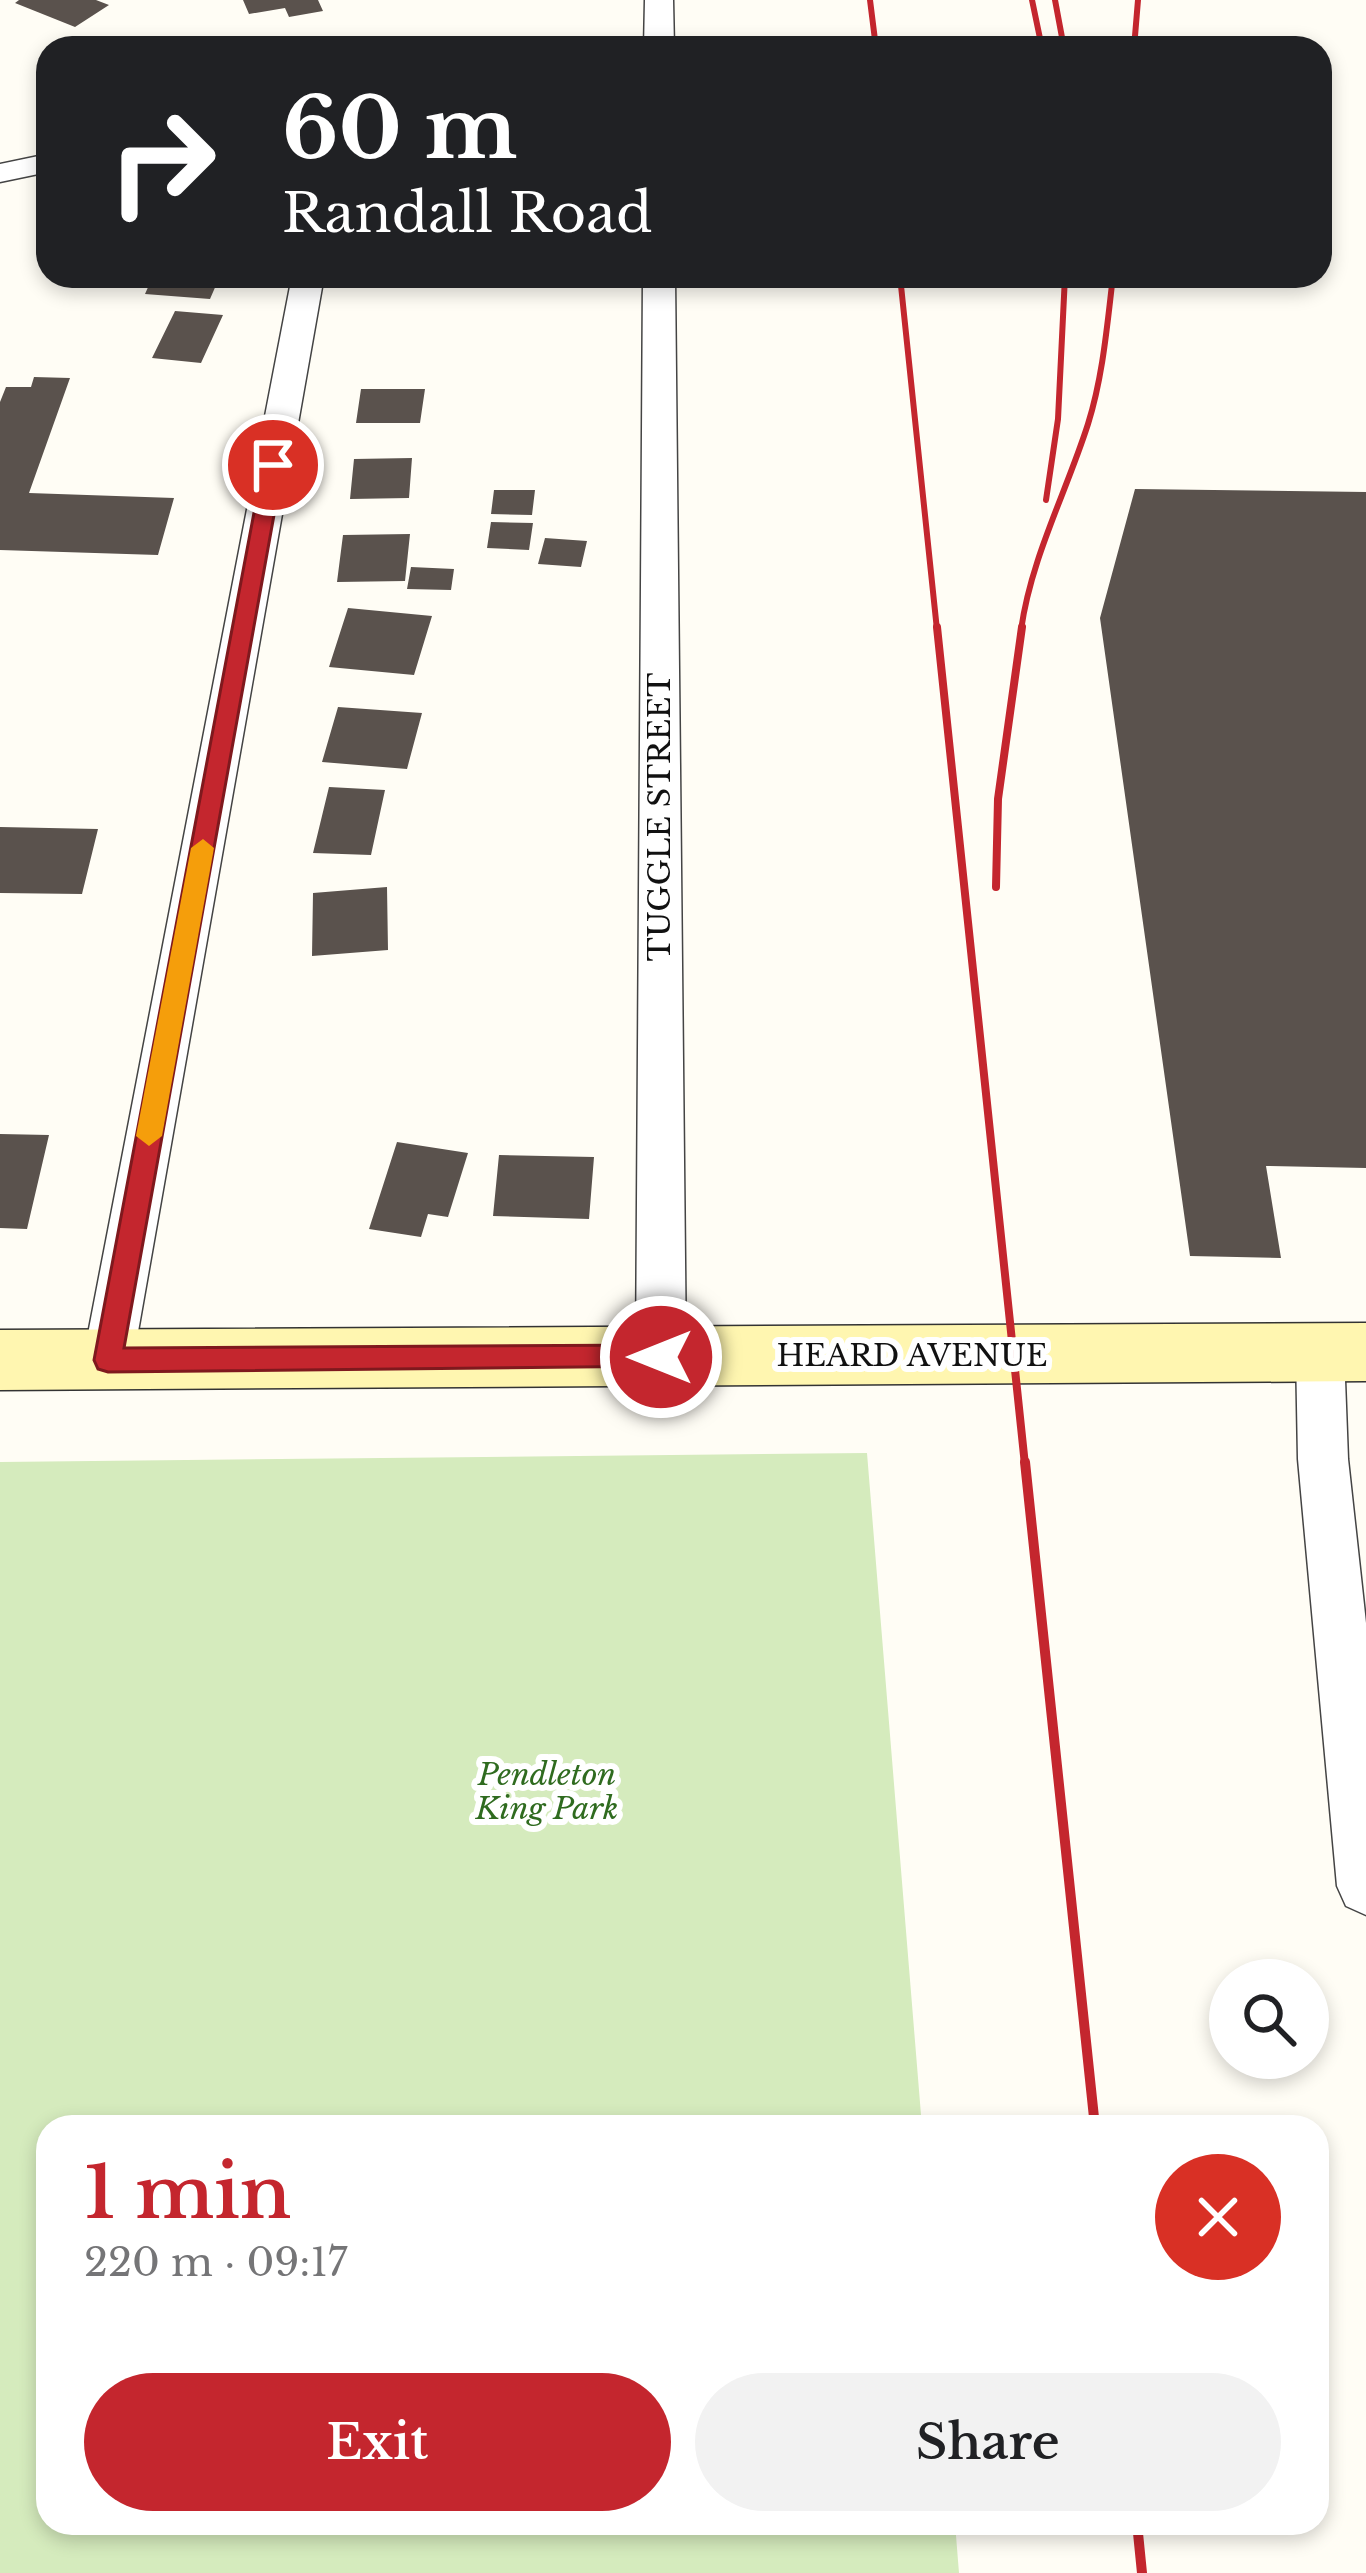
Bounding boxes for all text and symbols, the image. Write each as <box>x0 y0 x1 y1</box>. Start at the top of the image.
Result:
text: 60 m <box>282 77 517 181</box>
icon: right <box>84 84 240 240</box>
text: Randall Road <box>282 180 652 247</box>
pin <box>222 414 324 516</box>
icon: arrive <box>240 432 306 498</box>
street label: TUGGLE STREET <box>641 673 678 961</box>
position arrow <box>598 1294 724 1420</box>
street label: HEARD AVENUE <box>776 1337 1048 1374</box>
park label: Pendleton King Park <box>475 1756 618 1827</box>
map controls <box>1209 1959 1329 2079</box>
button: search <box>1209 1959 1329 2079</box>
text: 1 min <box>84 2148 291 2237</box>
button: close <box>1155 2154 1281 2280</box>
text: 220 m · 09:17 <box>84 2238 347 2287</box>
button: Exit <box>84 2373 671 2511</box>
button: Share <box>695 2373 1281 2511</box>

